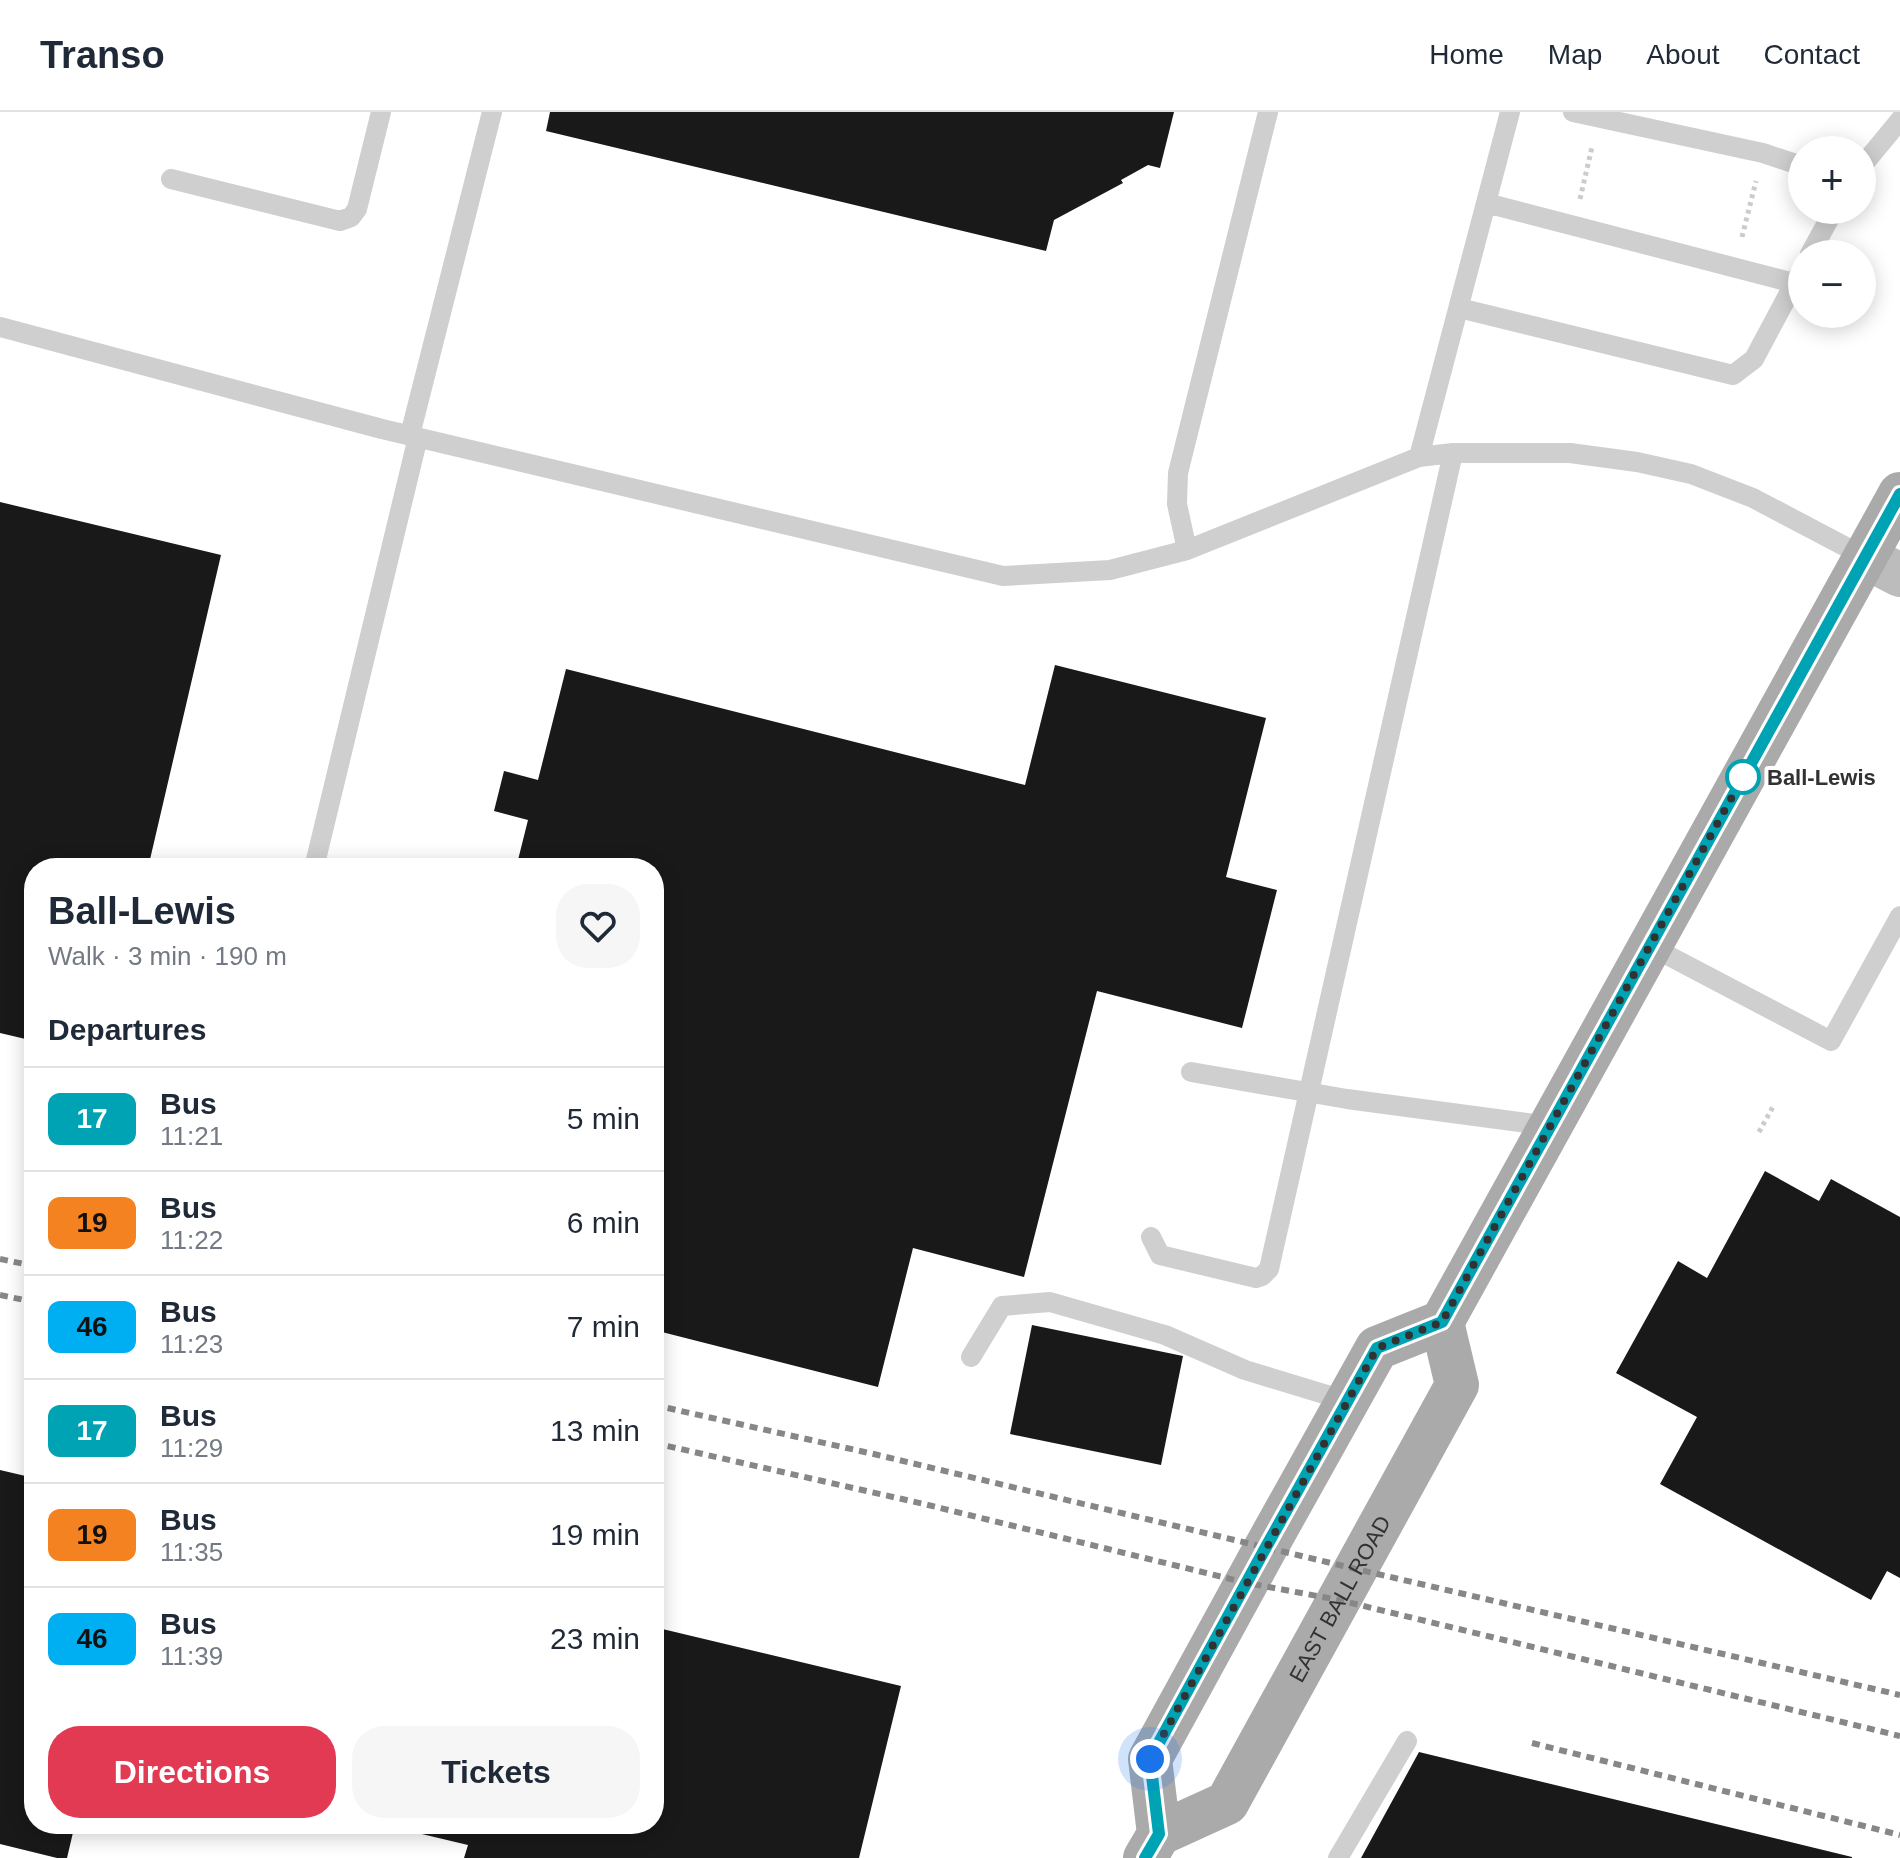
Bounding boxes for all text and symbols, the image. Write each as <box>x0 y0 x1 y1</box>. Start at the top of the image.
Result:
text: Transo <box>40 34 165 76</box>
text: Home <box>1429 39 1504 70</box>
text: Map <box>1548 39 1602 70</box>
text: About <box>1646 39 1720 70</box>
text: Contact <box>1764 39 1860 70</box>
map controls <box>1788 136 1876 328</box>
button: + <box>1788 136 1876 224</box>
button: − <box>1788 240 1876 328</box>
marker: Ball-Lewis <box>1726 760 1760 794</box>
place label: Ball-Lewis <box>1767 765 1876 790</box>
button: heart <box>556 884 640 968</box>
text: Ball-Lewis <box>48 890 236 932</box>
text: Walk · 3 min · 190 m <box>48 941 287 971</box>
text: Departures <box>48 1013 206 1046</box>
text: Bus <box>160 1087 217 1120</box>
text: 5 min <box>567 1102 640 1135</box>
text: 17 <box>76 1103 108 1134</box>
text: 11:21 <box>160 1121 223 1151</box>
text: Bus <box>160 1191 217 1224</box>
text: 6 min <box>567 1206 640 1239</box>
text: 19 <box>76 1207 108 1238</box>
text: 11:22 <box>160 1225 223 1255</box>
text: Bus <box>160 1295 217 1328</box>
text: 7 min <box>567 1310 640 1343</box>
text: 46 <box>76 1311 108 1342</box>
text: 11:23 <box>160 1329 223 1359</box>
text: Bus <box>160 1399 217 1432</box>
text: 13 min <box>550 1414 640 1447</box>
text: 17 <box>76 1415 108 1446</box>
text: 11:29 <box>160 1433 223 1463</box>
text: Bus <box>160 1503 217 1536</box>
street label: EAST BALL ROAD <box>1284 1511 1395 1686</box>
text: 19 min <box>550 1518 640 1551</box>
text: 19 <box>76 1519 108 1550</box>
text: 11:35 <box>160 1537 223 1567</box>
text: Bus <box>160 1607 217 1640</box>
text: 23 min <box>550 1622 640 1655</box>
text: 46 <box>76 1623 108 1654</box>
text: 11:39 <box>160 1641 223 1671</box>
button: Directions <box>48 1726 336 1818</box>
button: Tickets <box>352 1726 640 1818</box>
your location <box>1130 1739 1170 1779</box>

